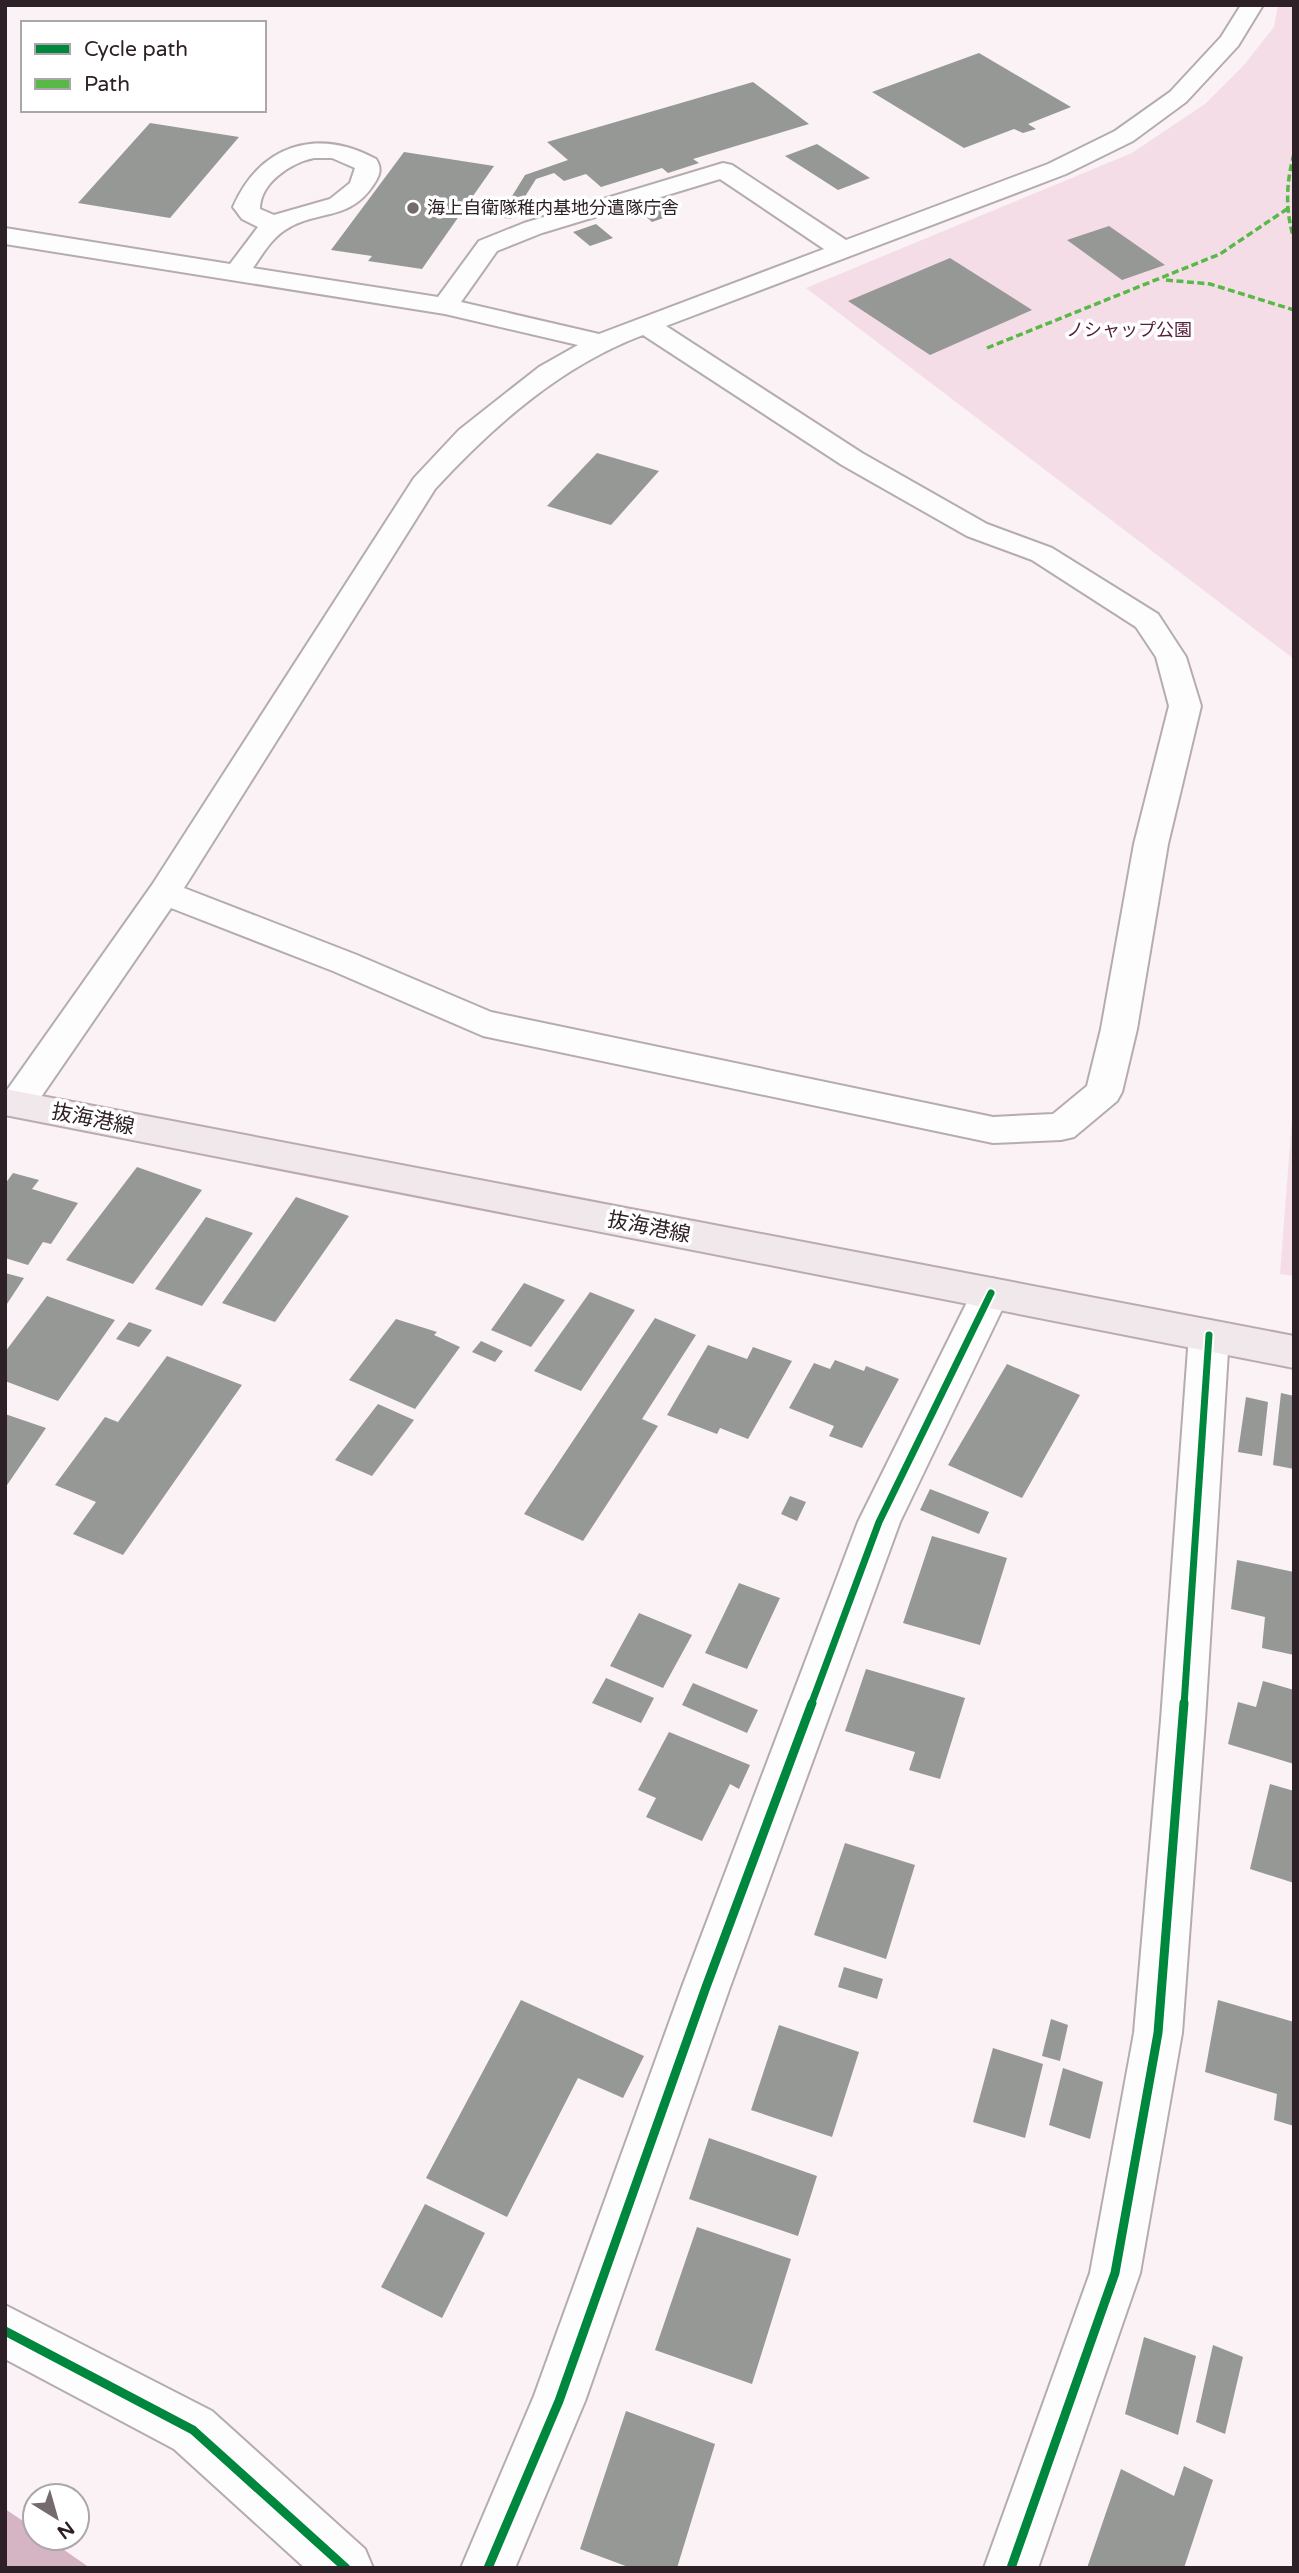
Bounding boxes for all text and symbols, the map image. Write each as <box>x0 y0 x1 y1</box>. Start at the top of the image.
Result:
legend <box>21 21 266 112</box>
text: Cycle path <box>84 37 188 62</box>
text: Path <box>84 72 130 97</box>
place label: 海上自衛隊稚内基地分遣隊庁舎 <box>427 197 679 219</box>
marker: 海上自衛隊稚内基地分遣隊庁舎 <box>405 200 421 216</box>
park label: ノシャップ公園 <box>1066 319 1192 341</box>
street label: 抜海港線 <box>49 1099 137 1140</box>
street label: 抜海港線 <box>605 1207 693 1248</box>
north arrow <box>21 2482 91 2552</box>
text: N <box>53 2516 78 2543</box>

